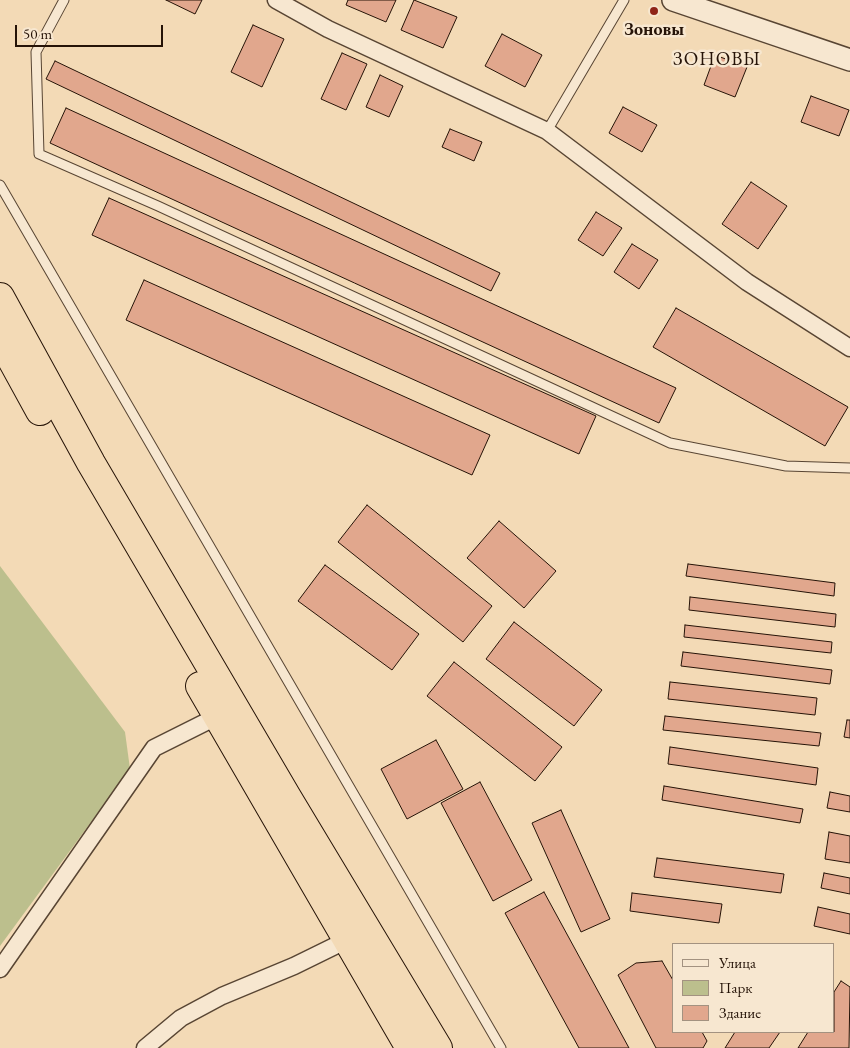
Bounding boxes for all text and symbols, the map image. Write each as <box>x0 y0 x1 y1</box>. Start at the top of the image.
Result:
marker: Зоновы <box>648 5 660 17</box>
scale bar <box>18 15 165 47</box>
place label: Зоновы <box>624 19 684 41</box>
text: 50 m <box>23 24 52 43</box>
district label: ЗОНОВЫ <box>672 49 762 71</box>
legend <box>672 943 835 1033</box>
text: Улица <box>719 953 756 972</box>
text: Парк <box>719 978 752 997</box>
text: Здание <box>719 1003 761 1022</box>

